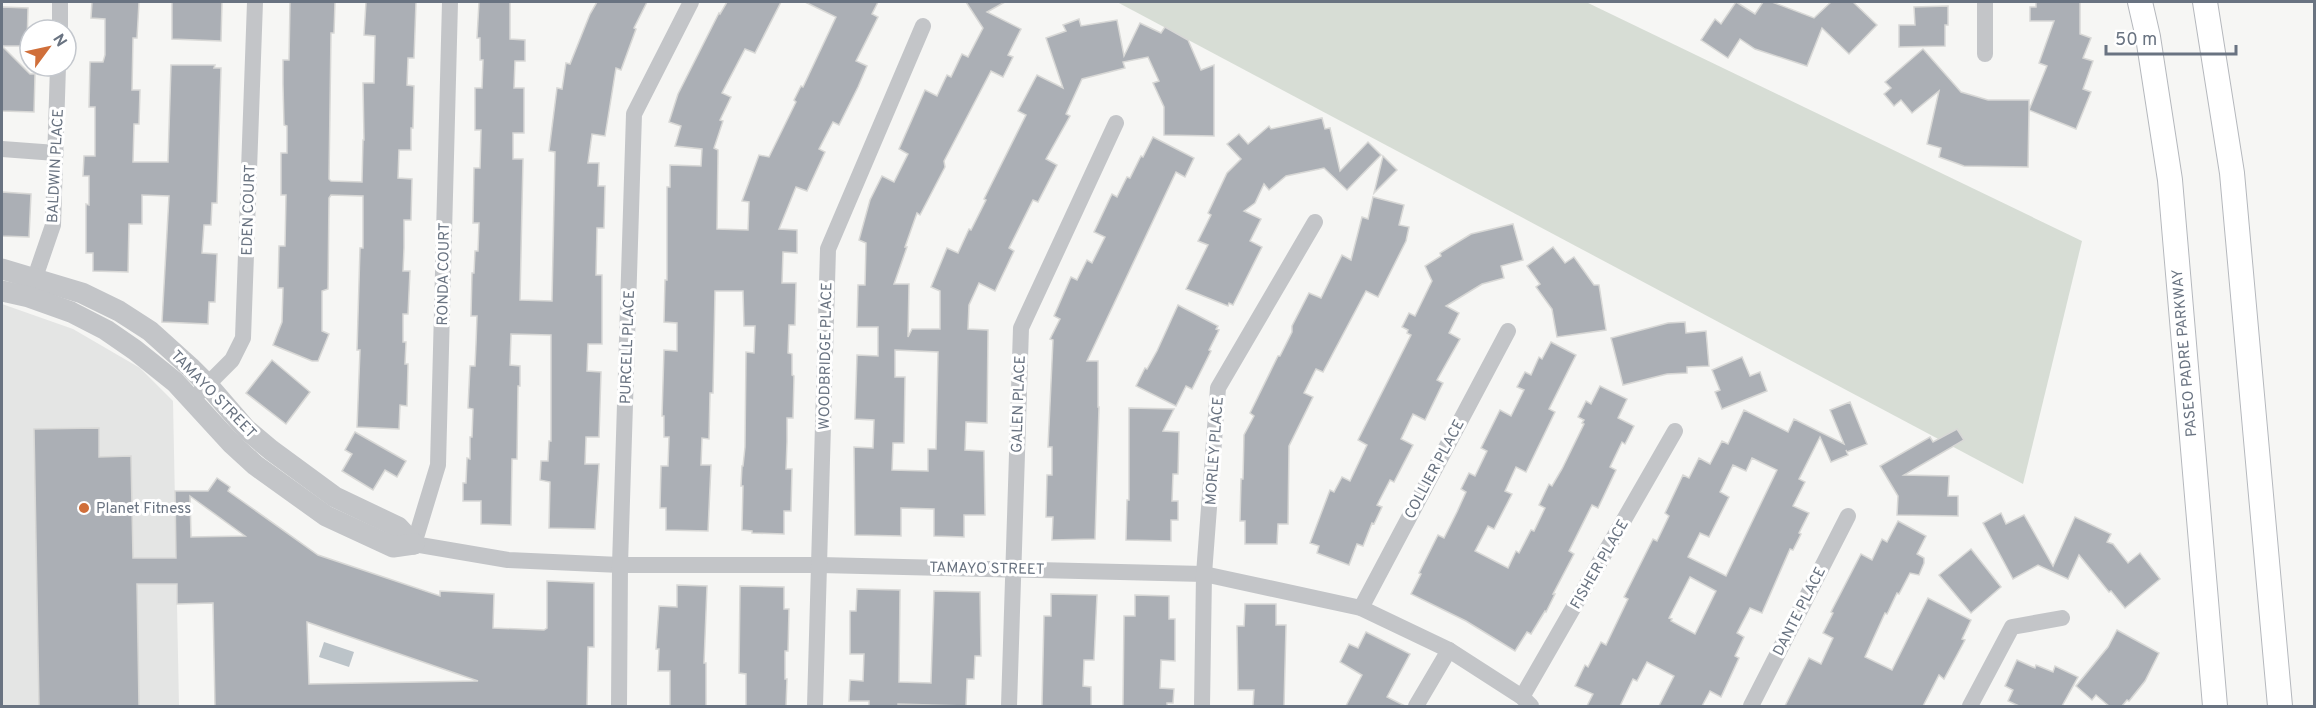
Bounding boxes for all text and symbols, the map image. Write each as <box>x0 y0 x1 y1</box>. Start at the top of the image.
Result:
north arrow <box>18 18 78 78</box>
scale bar <box>2106 18 2236 56</box>
text: 50 m <box>2115 29 2157 52</box>
text: N <box>47 31 70 51</box>
street label: BALDWIN PLACE <box>44 108 69 224</box>
street label: EDEN COURT <box>238 164 261 256</box>
street label: RONDA COURT <box>434 222 455 326</box>
street label: PASEO PADRE PARKWAY <box>2169 268 2202 438</box>
street label: WOODBRIDGE PLACE <box>816 282 837 430</box>
street label: PURCELL PLACE <box>617 290 640 404</box>
street label: TAMAYO STREET <box>166 347 260 443</box>
street label: GALEN PLACE <box>1008 355 1031 453</box>
street label: MORLEY PLACE <box>1202 396 1229 506</box>
street label: COLLIER PLACE <box>1401 417 1469 523</box>
place label: Planet Fitness <box>96 500 191 519</box>
marker: Planet Fitness <box>77 501 91 515</box>
street label: FISHER PLACE <box>1567 516 1634 613</box>
street label: TAMAYO STREET <box>929 559 1045 580</box>
street label: DANTE PLACE <box>1770 564 1831 659</box>

